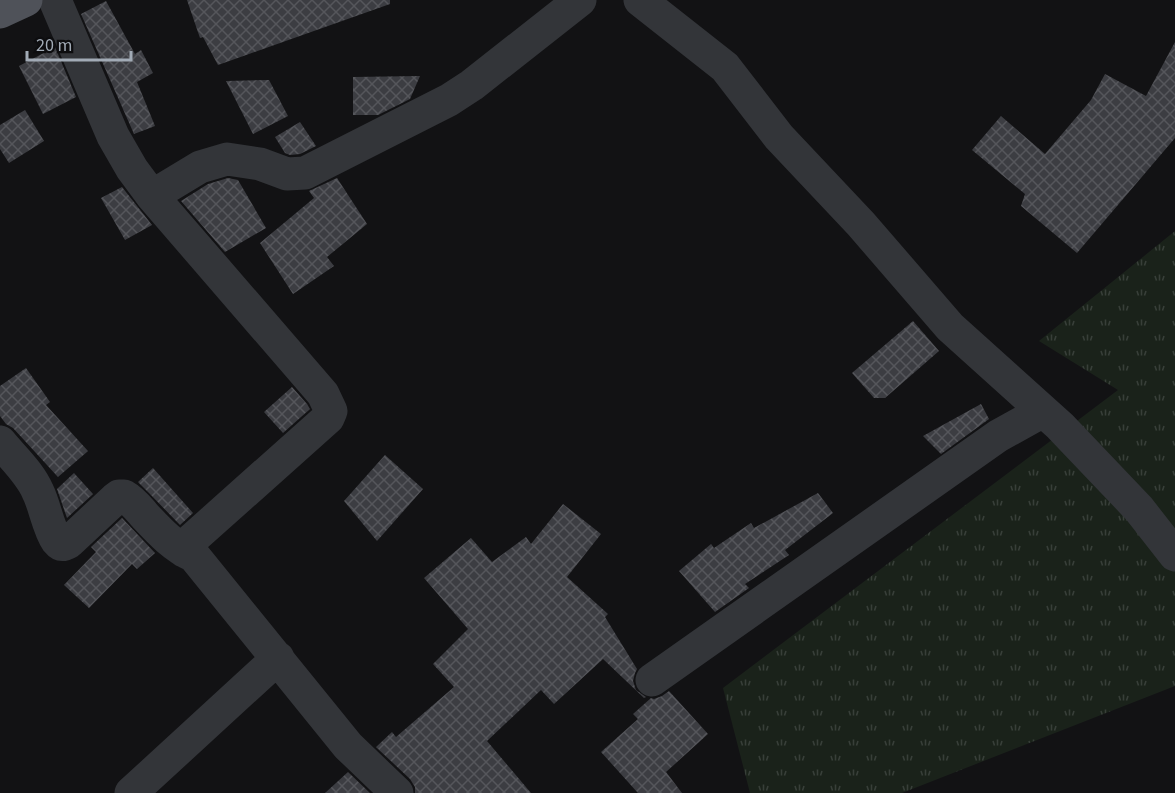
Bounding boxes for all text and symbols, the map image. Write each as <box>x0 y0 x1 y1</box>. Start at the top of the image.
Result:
scale bar <box>27 24 130 62</box>
text: 20 m <box>36 33 72 58</box>

